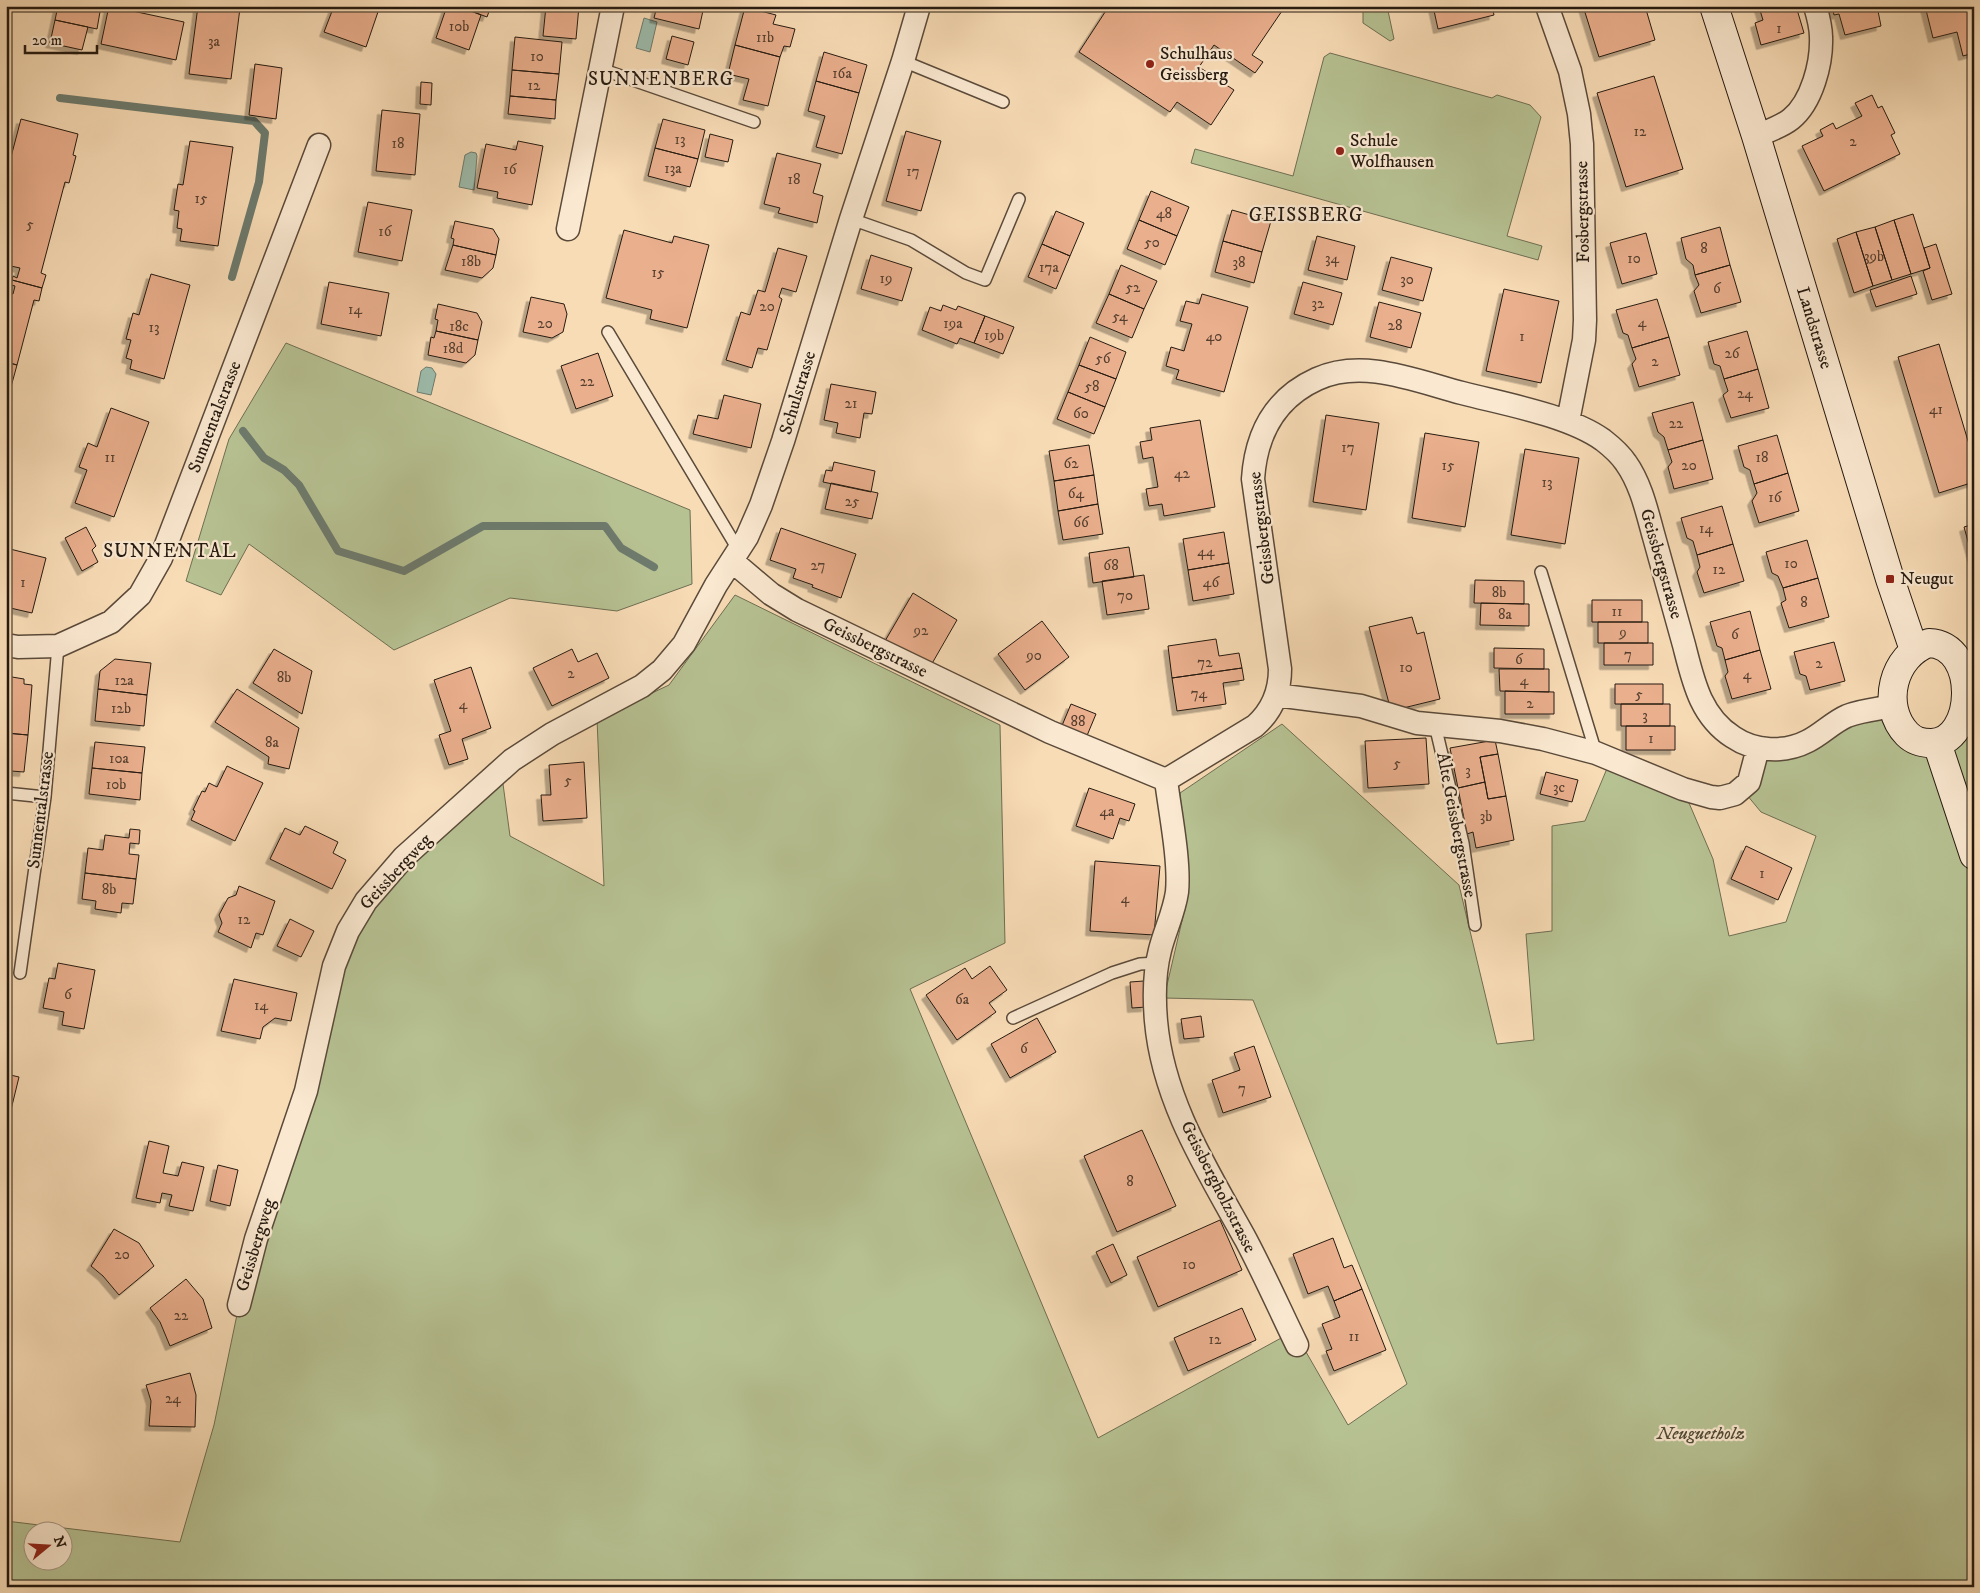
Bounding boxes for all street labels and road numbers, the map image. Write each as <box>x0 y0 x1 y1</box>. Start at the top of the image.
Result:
street label: Fosbergstrasse <box>1571 161 1595 263</box>
street label: Landstrasse <box>1791 284 1837 372</box>
street label: Schulstrasse <box>775 349 821 437</box>
street label: Sunnentalstrasse <box>184 358 246 476</box>
street label: Geissbergstrasse <box>1244 470 1280 586</box>
street label: Geissbergstrasse <box>1635 506 1687 622</box>
street label: Geissbergstrasse <box>819 613 931 683</box>
street label: Sunnentalstrasse <box>23 750 59 870</box>
street label: Alte Geissbergstrasse <box>1431 750 1481 900</box>
street label: Geissbergweg <box>355 829 437 915</box>
street label: Geissbergholzstrasse <box>1175 1117 1261 1257</box>
street label: Geissbergweg <box>231 1196 281 1294</box>

